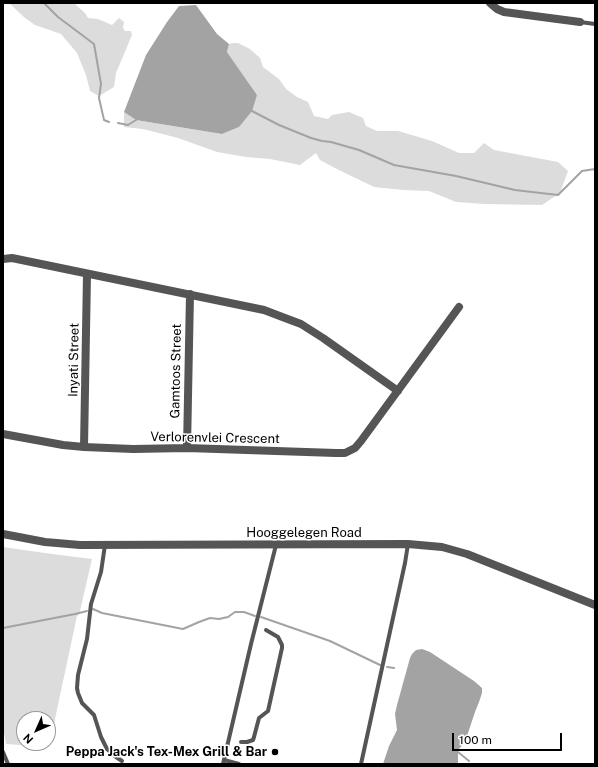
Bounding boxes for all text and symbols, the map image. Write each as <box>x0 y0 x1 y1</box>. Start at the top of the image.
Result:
street label: Inyati Street <box>66 323 82 397</box>
street label: Gamtoos Street <box>167 323 185 419</box>
street label: Verlorenvlei Crescent <box>150 429 280 447</box>
street label: Hooggelegen Road <box>246 525 362 541</box>
north arrow <box>16 711 56 751</box>
scale bar <box>454 725 564 751</box>
text: N <box>21 731 36 746</box>
text: 100 m <box>459 733 492 747</box>
place label: Peppa Jack's Tex-Mex Grill & Bar <box>66 744 267 760</box>
marker: Peppa Jack's Tex-Mex Grill & Bar <box>270 747 280 757</box>

